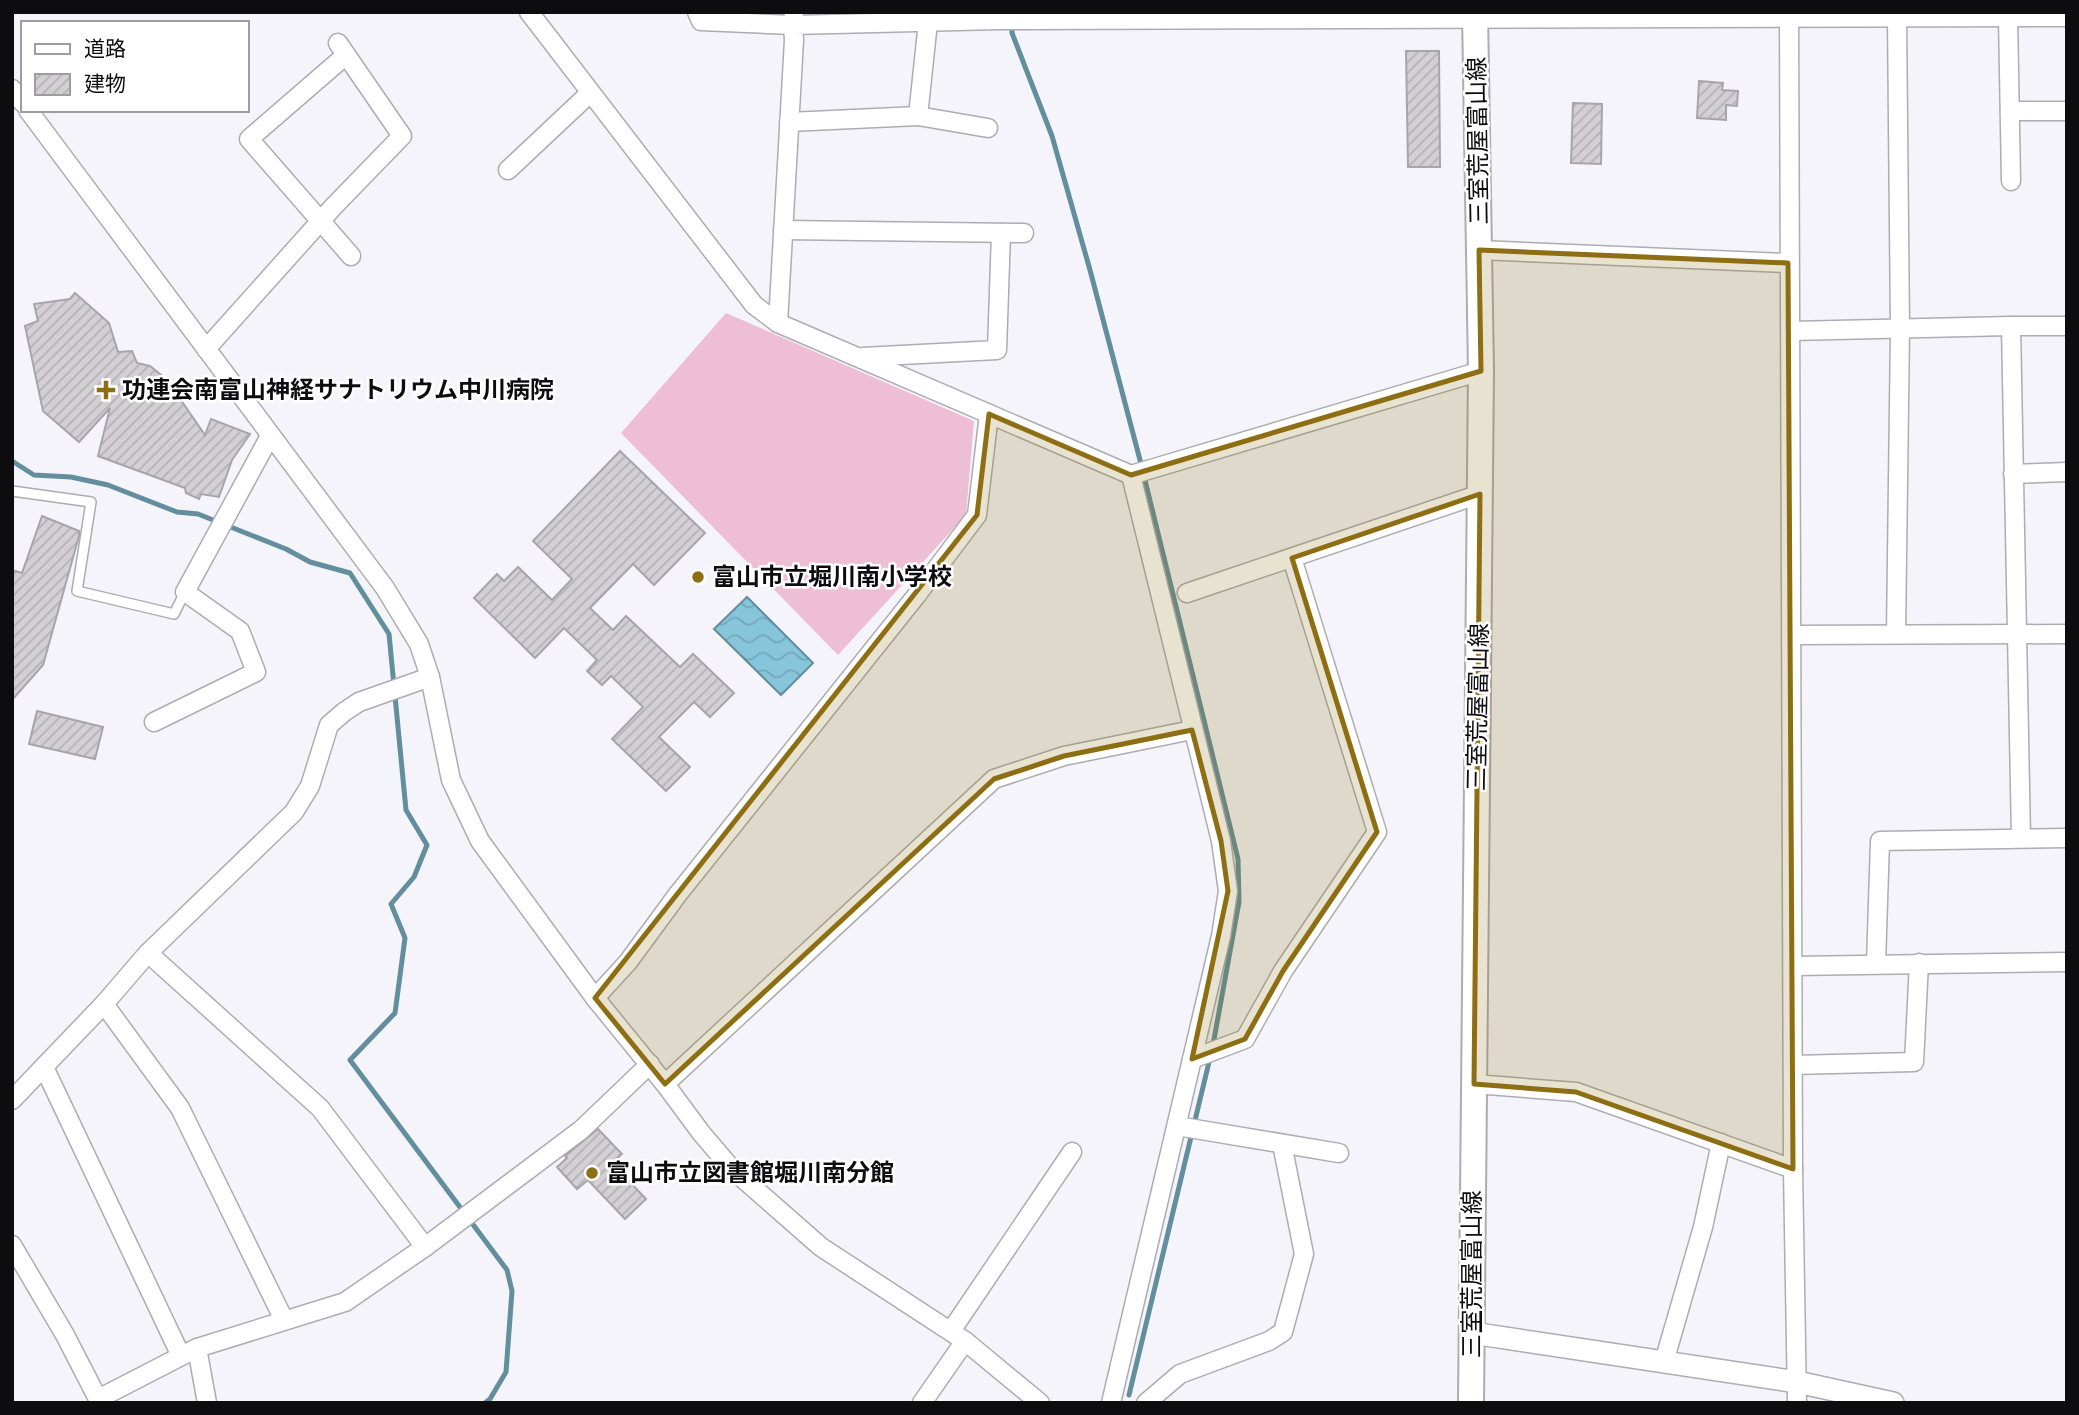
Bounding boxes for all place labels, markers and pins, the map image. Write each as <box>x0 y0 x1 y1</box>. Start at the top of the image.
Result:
place label: 功連会南富山神経サナトリウム中川病院 <box>122 375 554 404</box>
marker: 功連会南富山神経サナトリウム中川病院 <box>96 380 116 400</box>
place label: 富山市立堀川南小学校 <box>712 562 952 591</box>
marker: 富山市立堀川南小学校 <box>690 569 706 585</box>
place label: 富山市立図書館堀川南分館 <box>606 1158 894 1187</box>
marker: 富山市立図書館堀川南分館 <box>584 1165 600 1181</box>

